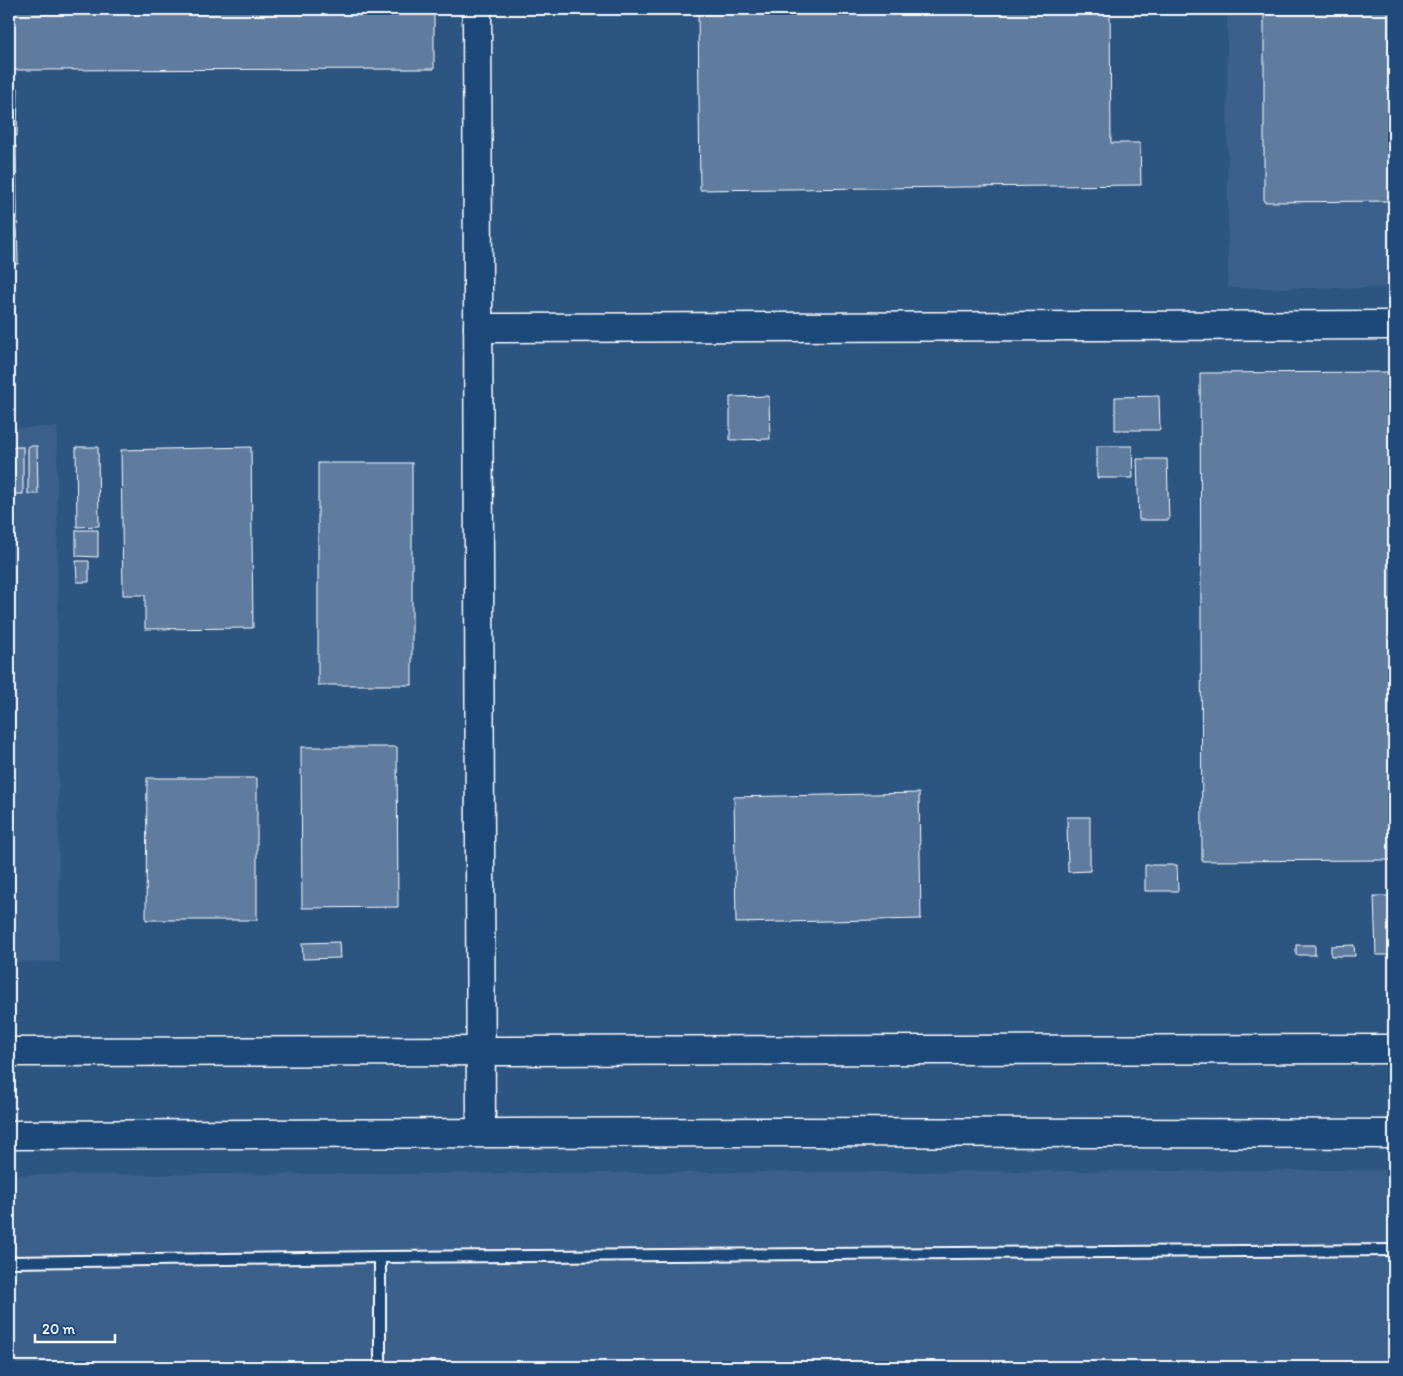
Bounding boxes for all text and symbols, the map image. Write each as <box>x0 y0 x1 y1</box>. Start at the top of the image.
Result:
scale bar <box>35 1311 115 1343</box>
text: 20 m <box>42 1320 76 1338</box>

